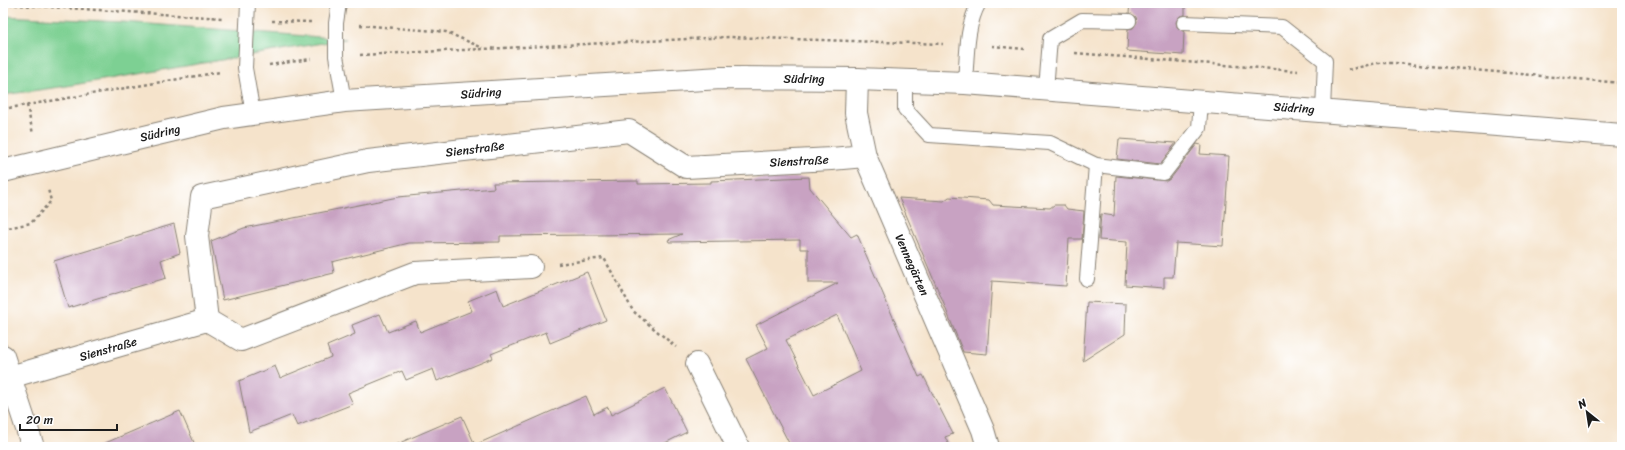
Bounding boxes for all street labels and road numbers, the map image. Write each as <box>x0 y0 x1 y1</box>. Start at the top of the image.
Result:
street label: Südring <box>783 68 825 90</box>
street label: Südring <box>460 81 502 105</box>
street label: Südring <box>1273 96 1315 120</box>
street label: Südring <box>137 118 183 148</box>
street label: Sienstraße <box>444 134 506 164</box>
street label: Sienstraße <box>769 148 829 174</box>
street label: Vennegärten <box>889 230 936 300</box>
street label: Sienstraße <box>76 330 140 368</box>

